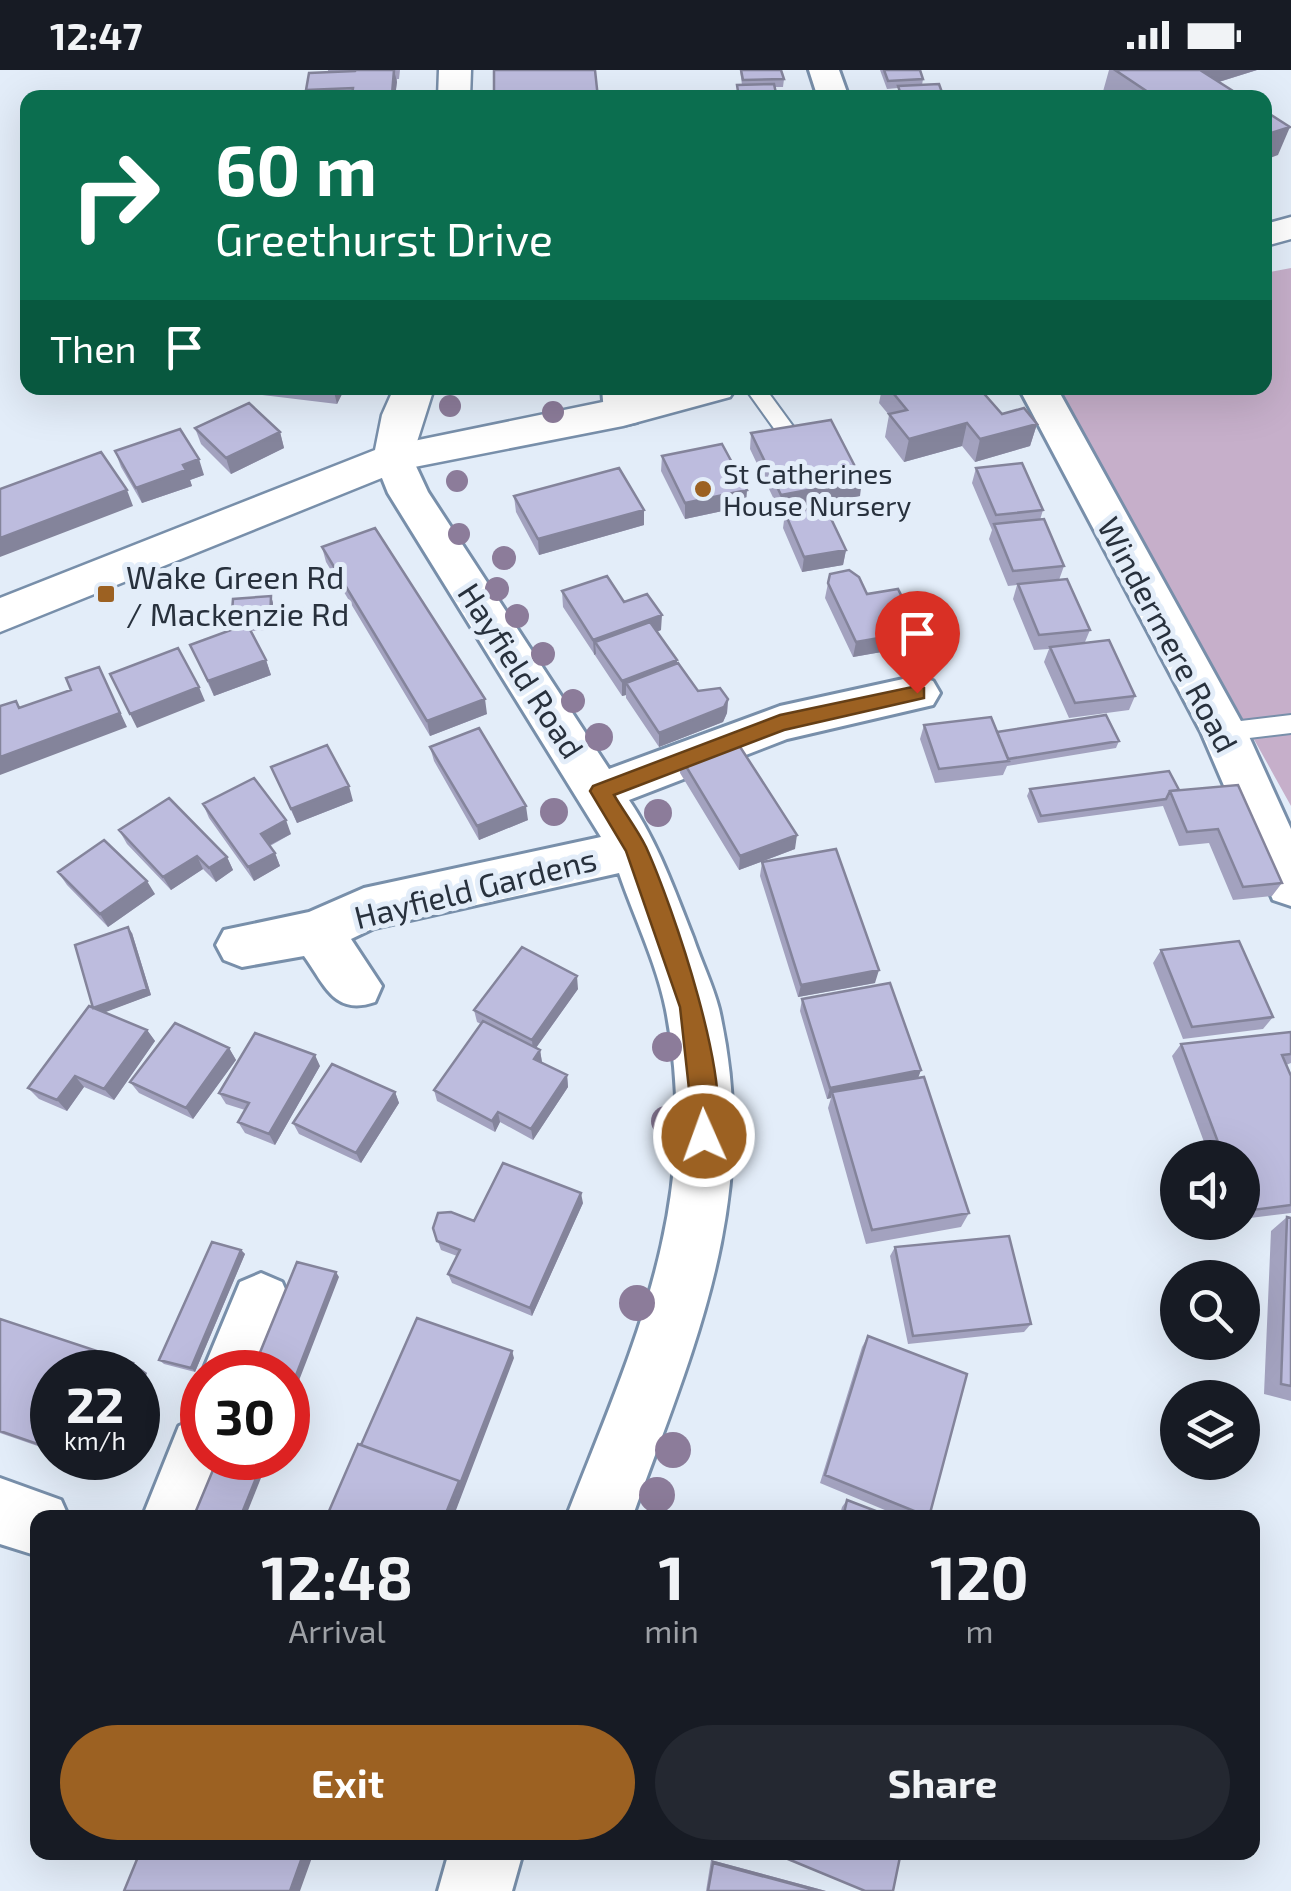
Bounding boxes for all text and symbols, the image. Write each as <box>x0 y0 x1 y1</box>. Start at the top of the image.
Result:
text: 12:47 <box>50 12 143 58</box>
text: 60 m <box>215 126 377 210</box>
icon: right <box>50 130 180 260</box>
text: Greethurst Drive <box>215 211 553 265</box>
icon: arrive <box>157 320 212 375</box>
text: Then <box>50 325 137 371</box>
place label: St Catherines House Nursery <box>723 456 911 522</box>
marker: St Catherines House Nursery <box>692 478 714 500</box>
street label: Windermere Road <box>1091 510 1247 758</box>
place label: Wake Green Rd / Mackenzie Rd <box>126 557 349 632</box>
street label: Hayfield Road <box>451 575 593 765</box>
marker: Wake Green Rd / Mackenzie Rd <box>95 583 117 605</box>
pin <box>875 591 960 694</box>
icon: arrive <box>890 606 945 661</box>
street label: Hayfield Gardens <box>350 839 600 935</box>
position arrow <box>652 1084 756 1188</box>
map controls <box>1160 1140 1260 1480</box>
button: sound <box>1160 1140 1260 1240</box>
button: search <box>1160 1260 1260 1360</box>
speed limit sign: 30 <box>180 1350 310 1480</box>
text: 22 <box>66 1373 124 1433</box>
button: layers <box>1160 1380 1260 1480</box>
text: km/h <box>64 1425 126 1455</box>
text: 12:48 <box>261 1540 413 1612</box>
text: 1 <box>659 1540 685 1612</box>
text: 120 <box>930 1540 1029 1612</box>
text: Arrival <box>288 1611 386 1649</box>
text: min <box>644 1611 699 1649</box>
text: m <box>965 1611 993 1649</box>
button: Exit <box>60 1725 635 1840</box>
button: Share <box>655 1725 1230 1840</box>

